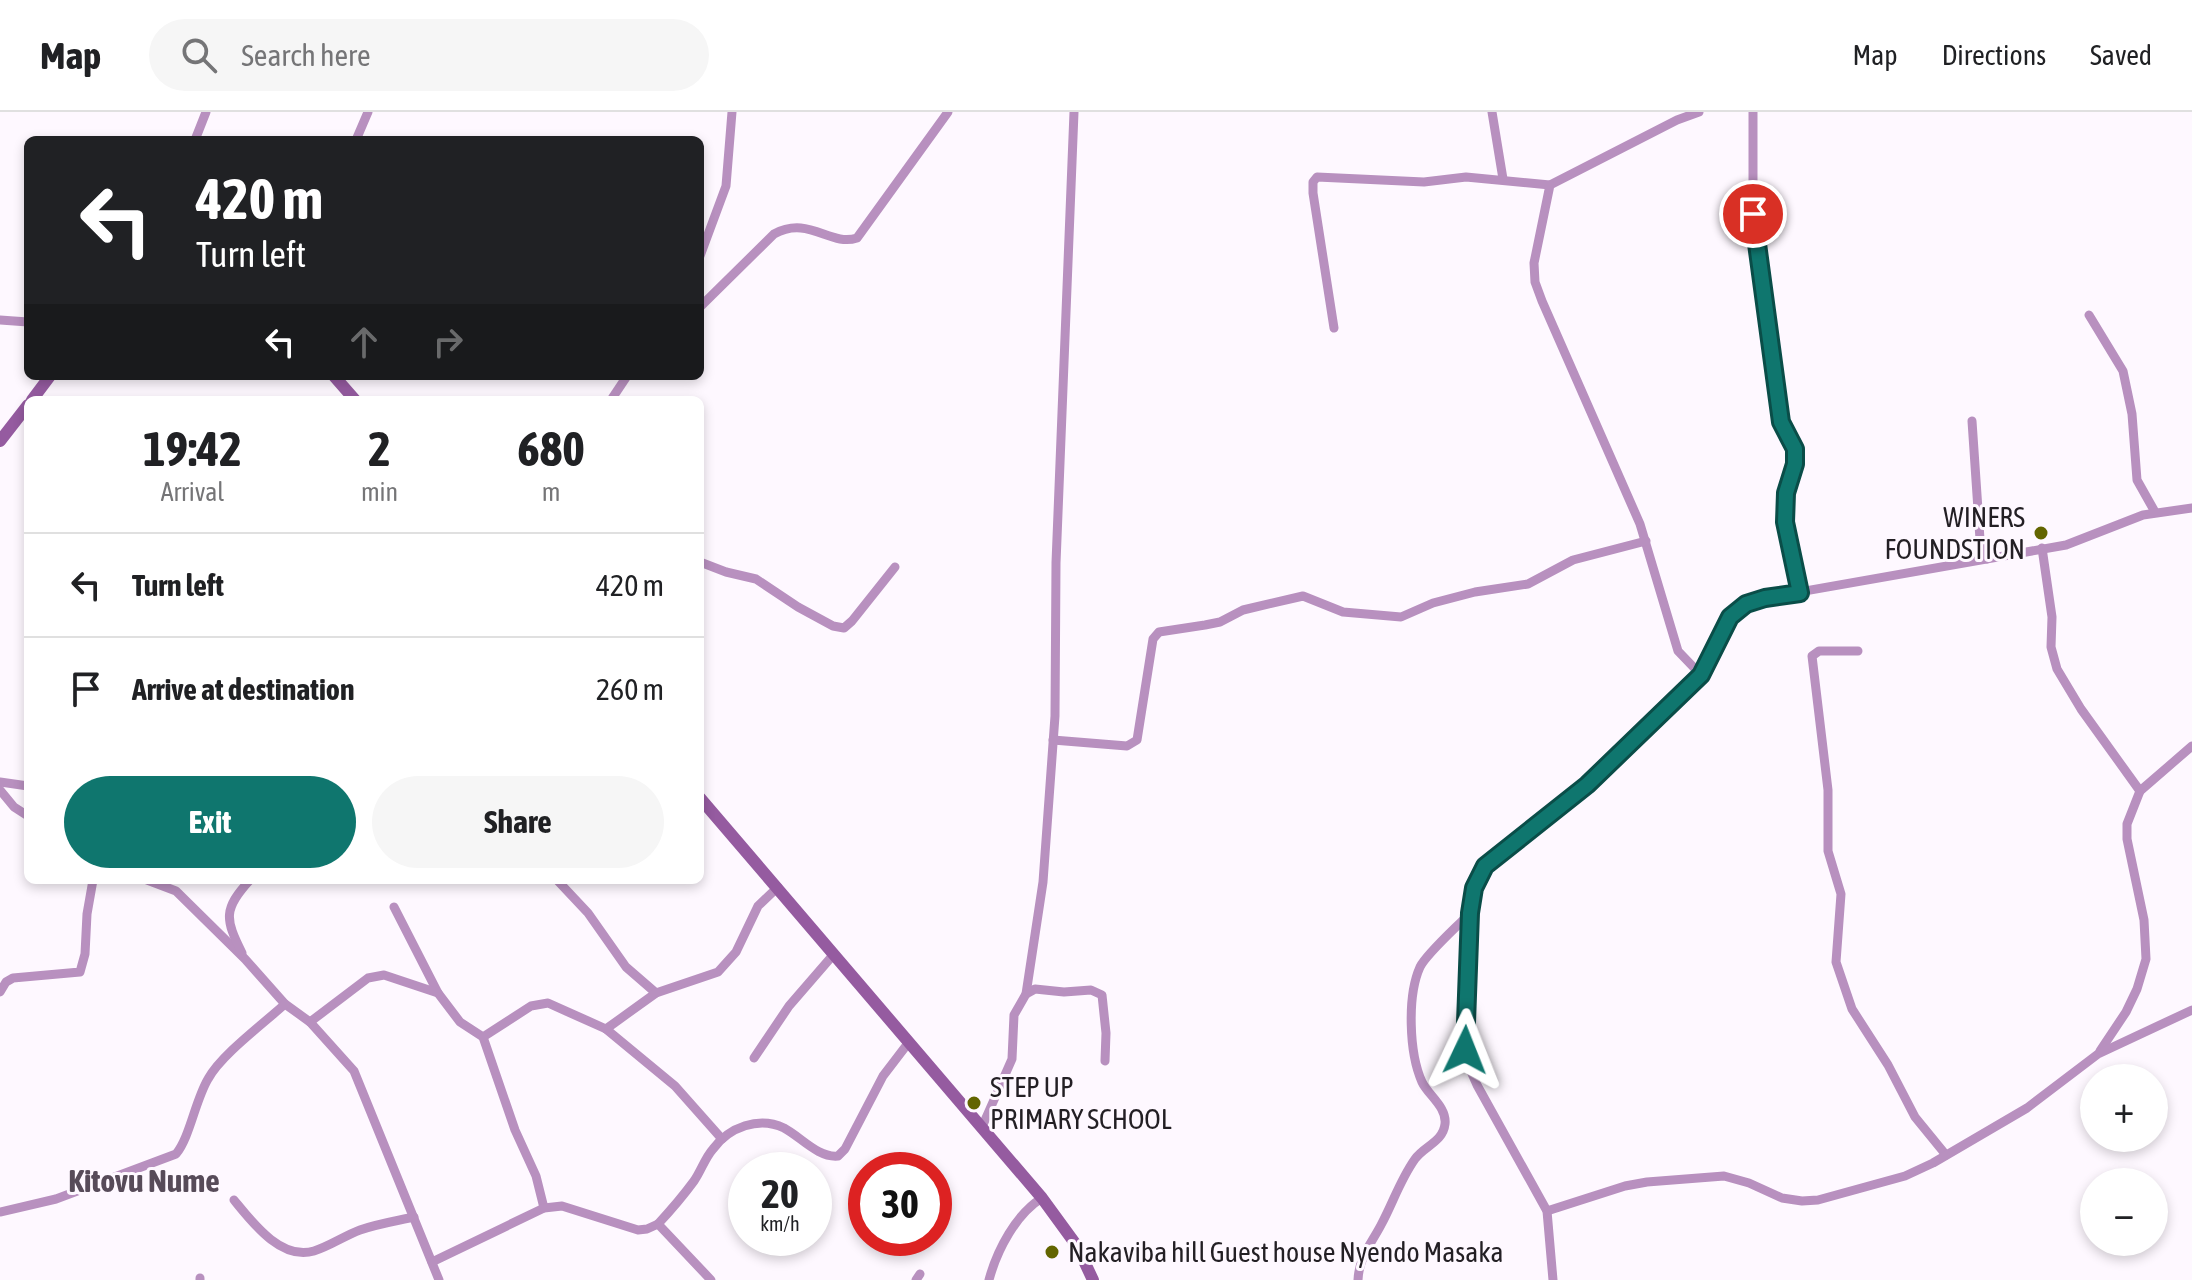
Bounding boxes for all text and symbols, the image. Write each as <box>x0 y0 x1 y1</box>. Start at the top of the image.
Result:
search box <box>149 19 709 91</box>
icon: search <box>177 33 221 77</box>
text: Map <box>40 34 101 77</box>
text: Search here <box>241 38 371 72</box>
text: Map <box>1853 39 1898 71</box>
text: Directions <box>1942 39 2046 71</box>
text: Saved <box>2090 39 2152 71</box>
text: 420 m <box>196 167 323 231</box>
icon: left <box>64 168 168 272</box>
pin <box>1719 180 1787 248</box>
icon: arrive <box>1731 192 1775 236</box>
text: Turn left <box>196 233 306 275</box>
icon: left <box>258 320 302 364</box>
icon: ahead <box>342 320 386 364</box>
icon: right <box>426 320 470 364</box>
text: 19:42 <box>143 421 242 476</box>
text: 2 <box>368 421 391 476</box>
text: 680 <box>517 421 585 476</box>
text: Arrival <box>161 477 224 507</box>
text: min <box>361 477 398 507</box>
text: m <box>542 477 560 507</box>
place label: WINERS FOUNDSTION <box>1885 501 2025 565</box>
marker: WINERS FOUNDSTION <box>2032 524 2050 542</box>
icon: left <box>64 563 108 607</box>
text: Turn left <box>132 568 224 602</box>
text: 420 m <box>596 568 664 602</box>
icon: arrive <box>64 667 108 711</box>
text: Arrive at destination <box>132 672 354 706</box>
text: 260 m <box>596 672 664 706</box>
button: Exit <box>64 776 356 868</box>
button: Share <box>372 776 664 868</box>
position arrow <box>1423 1008 1507 1092</box>
map controls <box>2080 1064 2168 1256</box>
button: + <box>2080 1064 2168 1152</box>
place label: STEP UP PRIMARY SCHOOL <box>990 1071 1172 1135</box>
marker: STEP UP PRIMARY SCHOOL <box>965 1094 983 1112</box>
speed limit sign: 30 <box>848 1152 952 1256</box>
district label: Kitovu Nume <box>68 1162 220 1199</box>
button: − <box>2080 1168 2168 1256</box>
text: 20 <box>761 1171 799 1216</box>
text: km/h <box>760 1212 800 1235</box>
place label: Nakaviba hill Guest house Nyendo Masaka <box>1068 1236 1504 1268</box>
marker: Nakaviba hill Guest house Nyendo Masaka <box>1043 1243 1061 1261</box>

